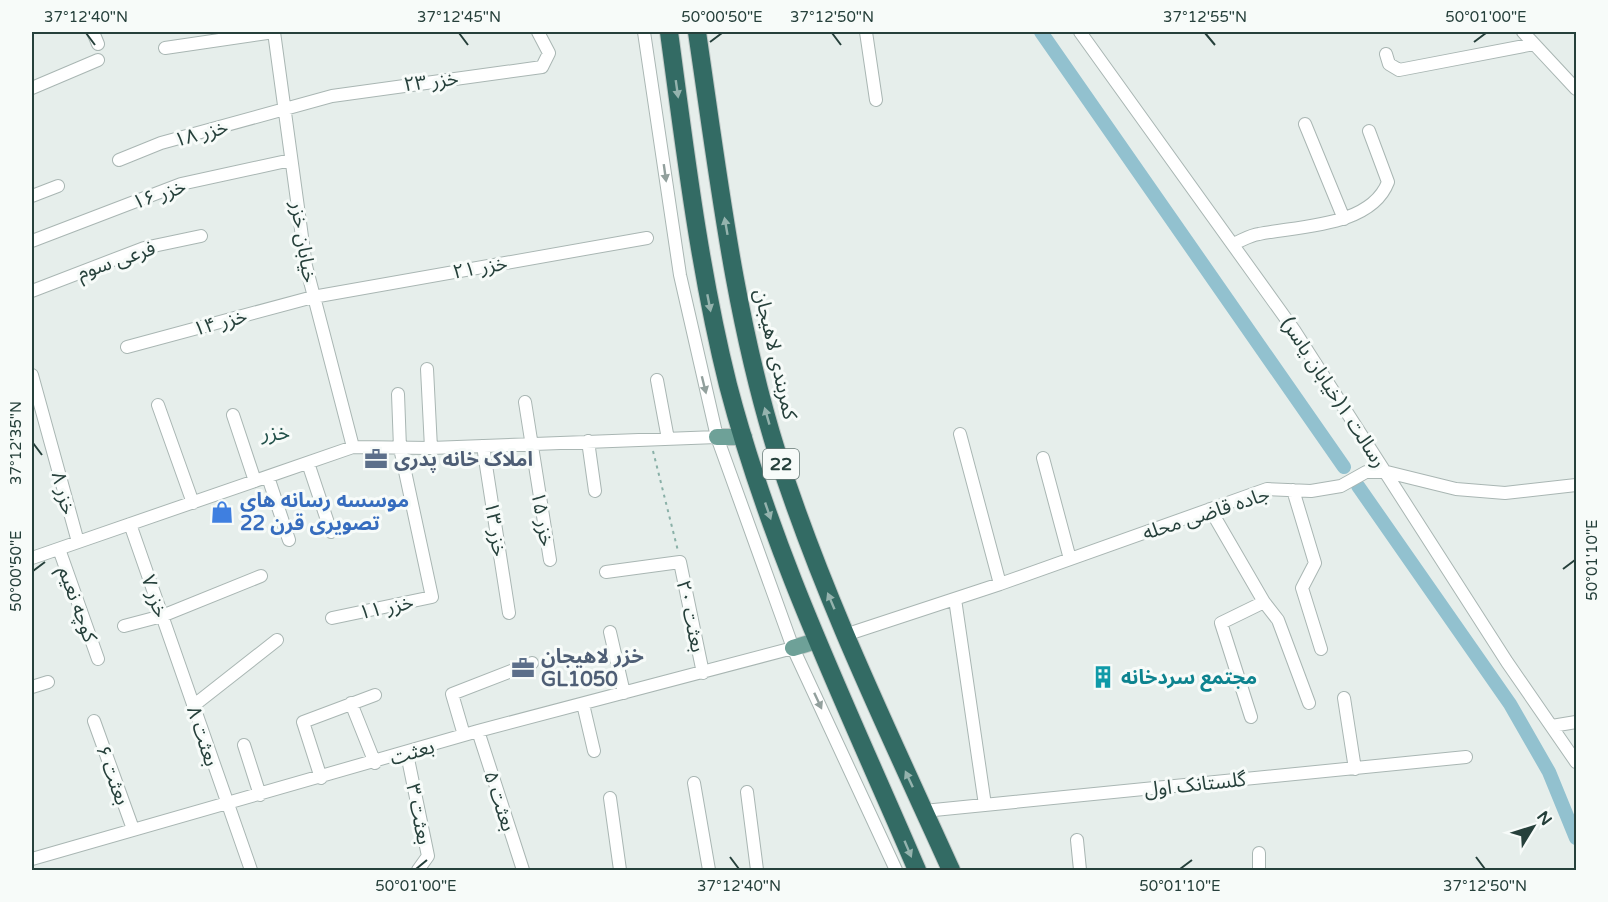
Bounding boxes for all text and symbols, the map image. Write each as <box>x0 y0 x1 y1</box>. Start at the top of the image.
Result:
text: 37°12'40"N <box>44 8 128 26</box>
text: 37°12'45"N <box>417 8 501 26</box>
text: 50°00'50"E <box>681 8 763 26</box>
text: 37°12'50"N <box>790 8 874 26</box>
text: 37°12'55"N <box>1163 8 1247 26</box>
text: 50°01'00"E <box>1445 8 1527 26</box>
street label: خزر ۲۳ <box>402 67 460 97</box>
one-way arrow <box>672 80 681 99</box>
street label: خزر ۱۸ <box>172 115 231 153</box>
one-way arrow <box>660 163 669 182</box>
street label: خزر ۱۶ <box>129 175 189 215</box>
street label: خیابان خزر <box>285 199 321 285</box>
one-way arrow <box>721 216 730 235</box>
street label: فرعی سوم <box>74 236 159 287</box>
street label: خزر ۲۱ <box>451 251 509 285</box>
street label: کمربندی لاهیجان <box>748 287 802 423</box>
one-way arrow <box>705 294 714 313</box>
street label: خزر ۱۴ <box>191 304 250 342</box>
street label: رسالت ۱(خیابان یاسر) <box>1275 313 1391 472</box>
one-way arrow <box>699 376 709 394</box>
text: 37°12'35"N <box>7 401 25 485</box>
one-way arrow <box>762 407 771 425</box>
district label: خزر <box>261 421 290 446</box>
office icon: املاک خانه پدری <box>363 446 389 472</box>
place label: املاک خانه پدری <box>394 448 533 473</box>
road number: 22 <box>763 449 799 479</box>
street label: خزر ۸ <box>46 469 80 517</box>
street label: جاده قاضی محله <box>1140 482 1273 546</box>
place label: موسسه رسانه های تصویری قرن 22 <box>240 489 409 536</box>
street label: خزر ۱۵ <box>525 490 559 548</box>
shop icon: موسسه رسانه های تصویری قرن 22 <box>209 499 235 525</box>
street label: خزر ۱۳ <box>479 500 511 558</box>
one-way arrow <box>764 502 774 520</box>
text: 50°01'10"E <box>1583 519 1601 601</box>
text: 50°00'50"E <box>7 530 25 612</box>
street label: کوچه نعیم <box>50 563 102 647</box>
street label: خزر ۷ <box>136 572 173 621</box>
street label: بعثت ۲۰ <box>671 578 709 655</box>
street label: خزر ۱۱ <box>357 591 416 625</box>
one-way arrow <box>826 591 836 609</box>
place label: خزر لاهیجان GL1050 <box>541 645 644 692</box>
office icon: خزر لاهیجان GL1050 <box>510 655 536 681</box>
building icon: مجتمع سردخانه <box>1090 664 1116 690</box>
place label: مجتمع سردخانه <box>1121 666 1257 692</box>
one-way arrow <box>813 692 822 709</box>
street label: بعثت ۸ <box>181 703 223 769</box>
street label: بعثت <box>387 735 437 771</box>
street label: بعثت ۶ <box>90 742 134 808</box>
street label: بعثت ۵ <box>478 768 520 834</box>
street label: گلستانک اول <box>1143 768 1248 802</box>
one-way arrow <box>904 770 914 788</box>
street label: بعثت ۳ <box>400 782 436 847</box>
north arrow <box>1503 797 1563 857</box>
text: N <box>1532 807 1556 830</box>
one-way arrow <box>904 840 913 858</box>
text: 50°01'00"E <box>375 877 457 895</box>
text: 37°12'40"N <box>697 877 781 895</box>
text: 50°01'10"E <box>1139 877 1221 895</box>
text: 37°12'50"N <box>1443 877 1527 895</box>

